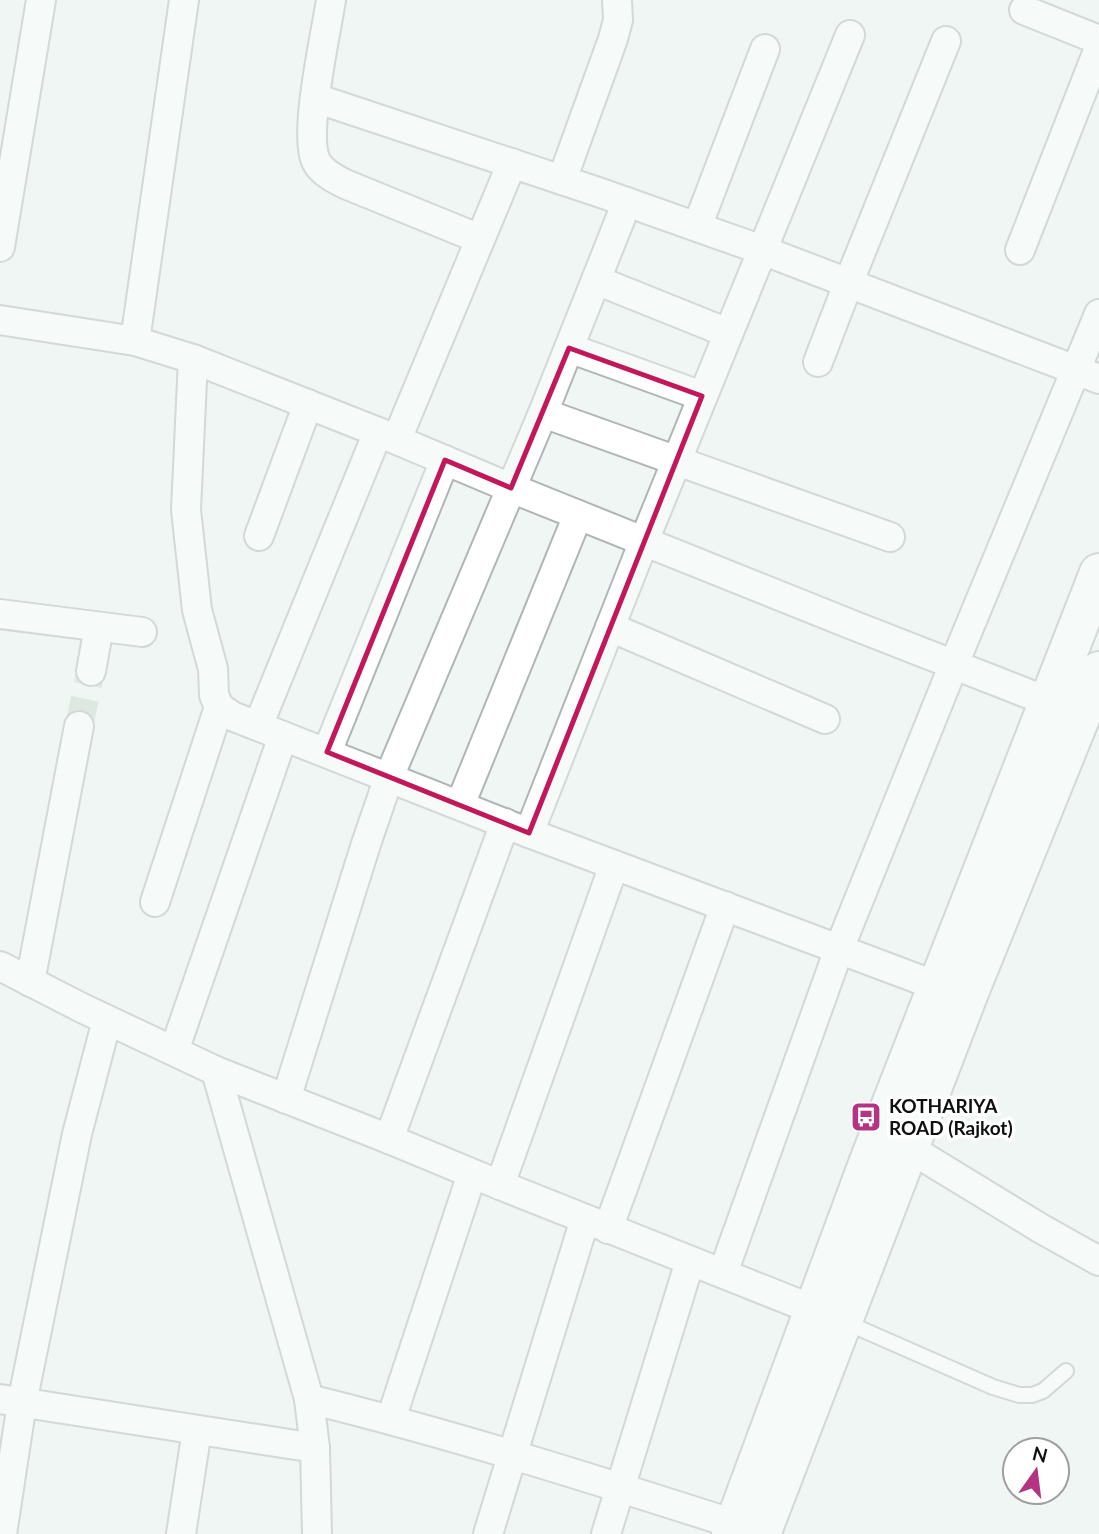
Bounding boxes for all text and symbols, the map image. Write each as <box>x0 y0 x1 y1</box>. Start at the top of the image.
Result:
place label: KOTHARIYA ROAD (Rajkot) <box>889 1094 1013 1139</box>
bus stop icon: KOTHARIYA ROAD (Rajkot) <box>849 1100 883 1134</box>
north arrow <box>1001 1436 1071 1506</box>
text: N <box>1030 1441 1050 1467</box>

